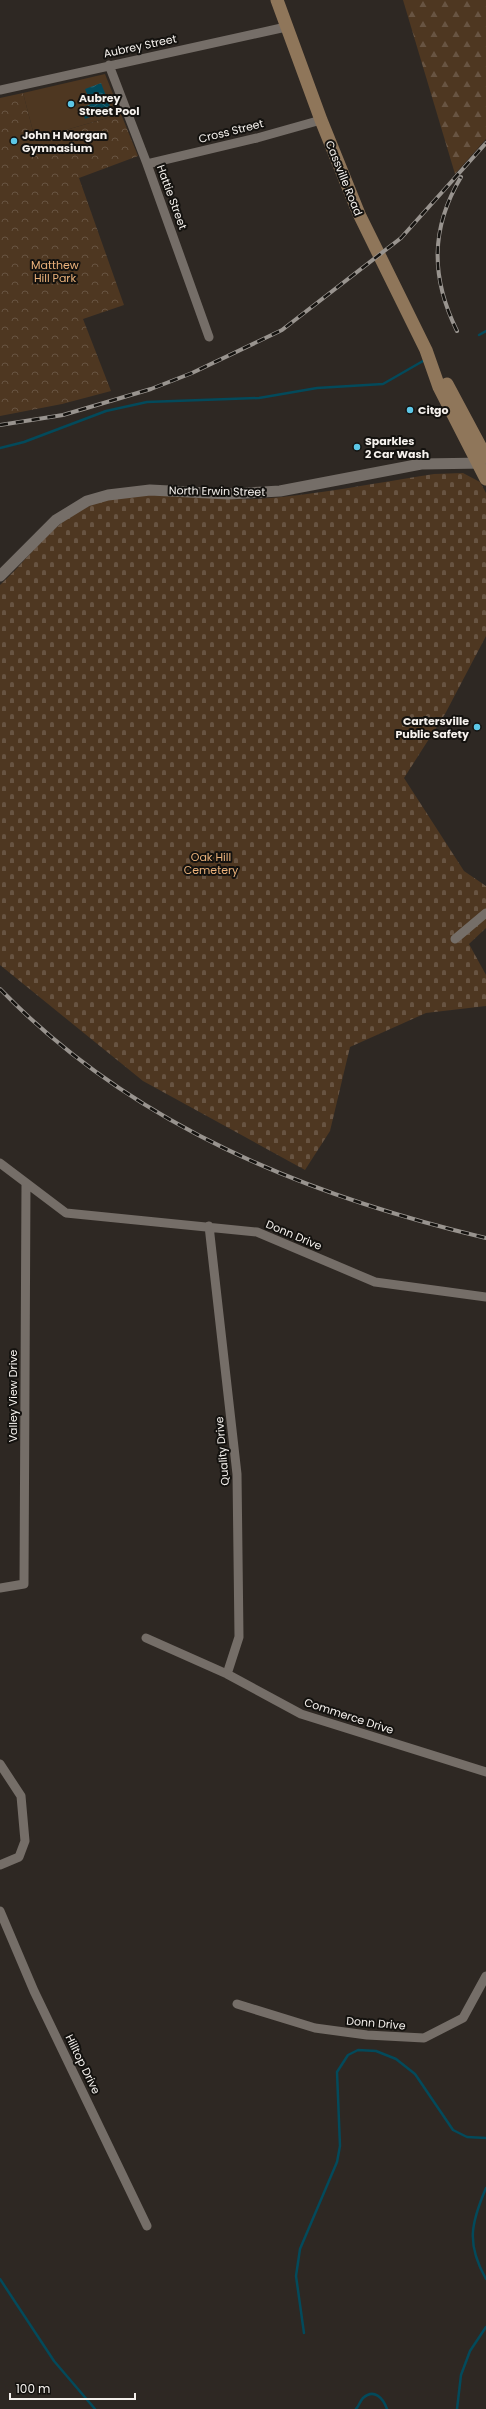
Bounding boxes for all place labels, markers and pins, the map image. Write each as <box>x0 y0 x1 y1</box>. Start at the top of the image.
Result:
place label: Aubrey Street Pool <box>79 90 139 119</box>
marker: Aubrey Street Pool <box>66 99 76 109</box>
place label: John H Morgan Gymnasium <box>22 127 107 156</box>
marker: John H Morgan Gymnasium <box>9 136 19 146</box>
place label: Citgo <box>418 402 449 418</box>
marker: Citgo <box>405 405 415 415</box>
place label: Sparkles 2 Car Wash <box>365 433 429 462</box>
marker: Sparkles 2 Car Wash <box>352 442 362 452</box>
place label: Cartersville Public Safety <box>395 713 469 742</box>
marker: Cartersville Public Safety <box>472 722 482 732</box>

